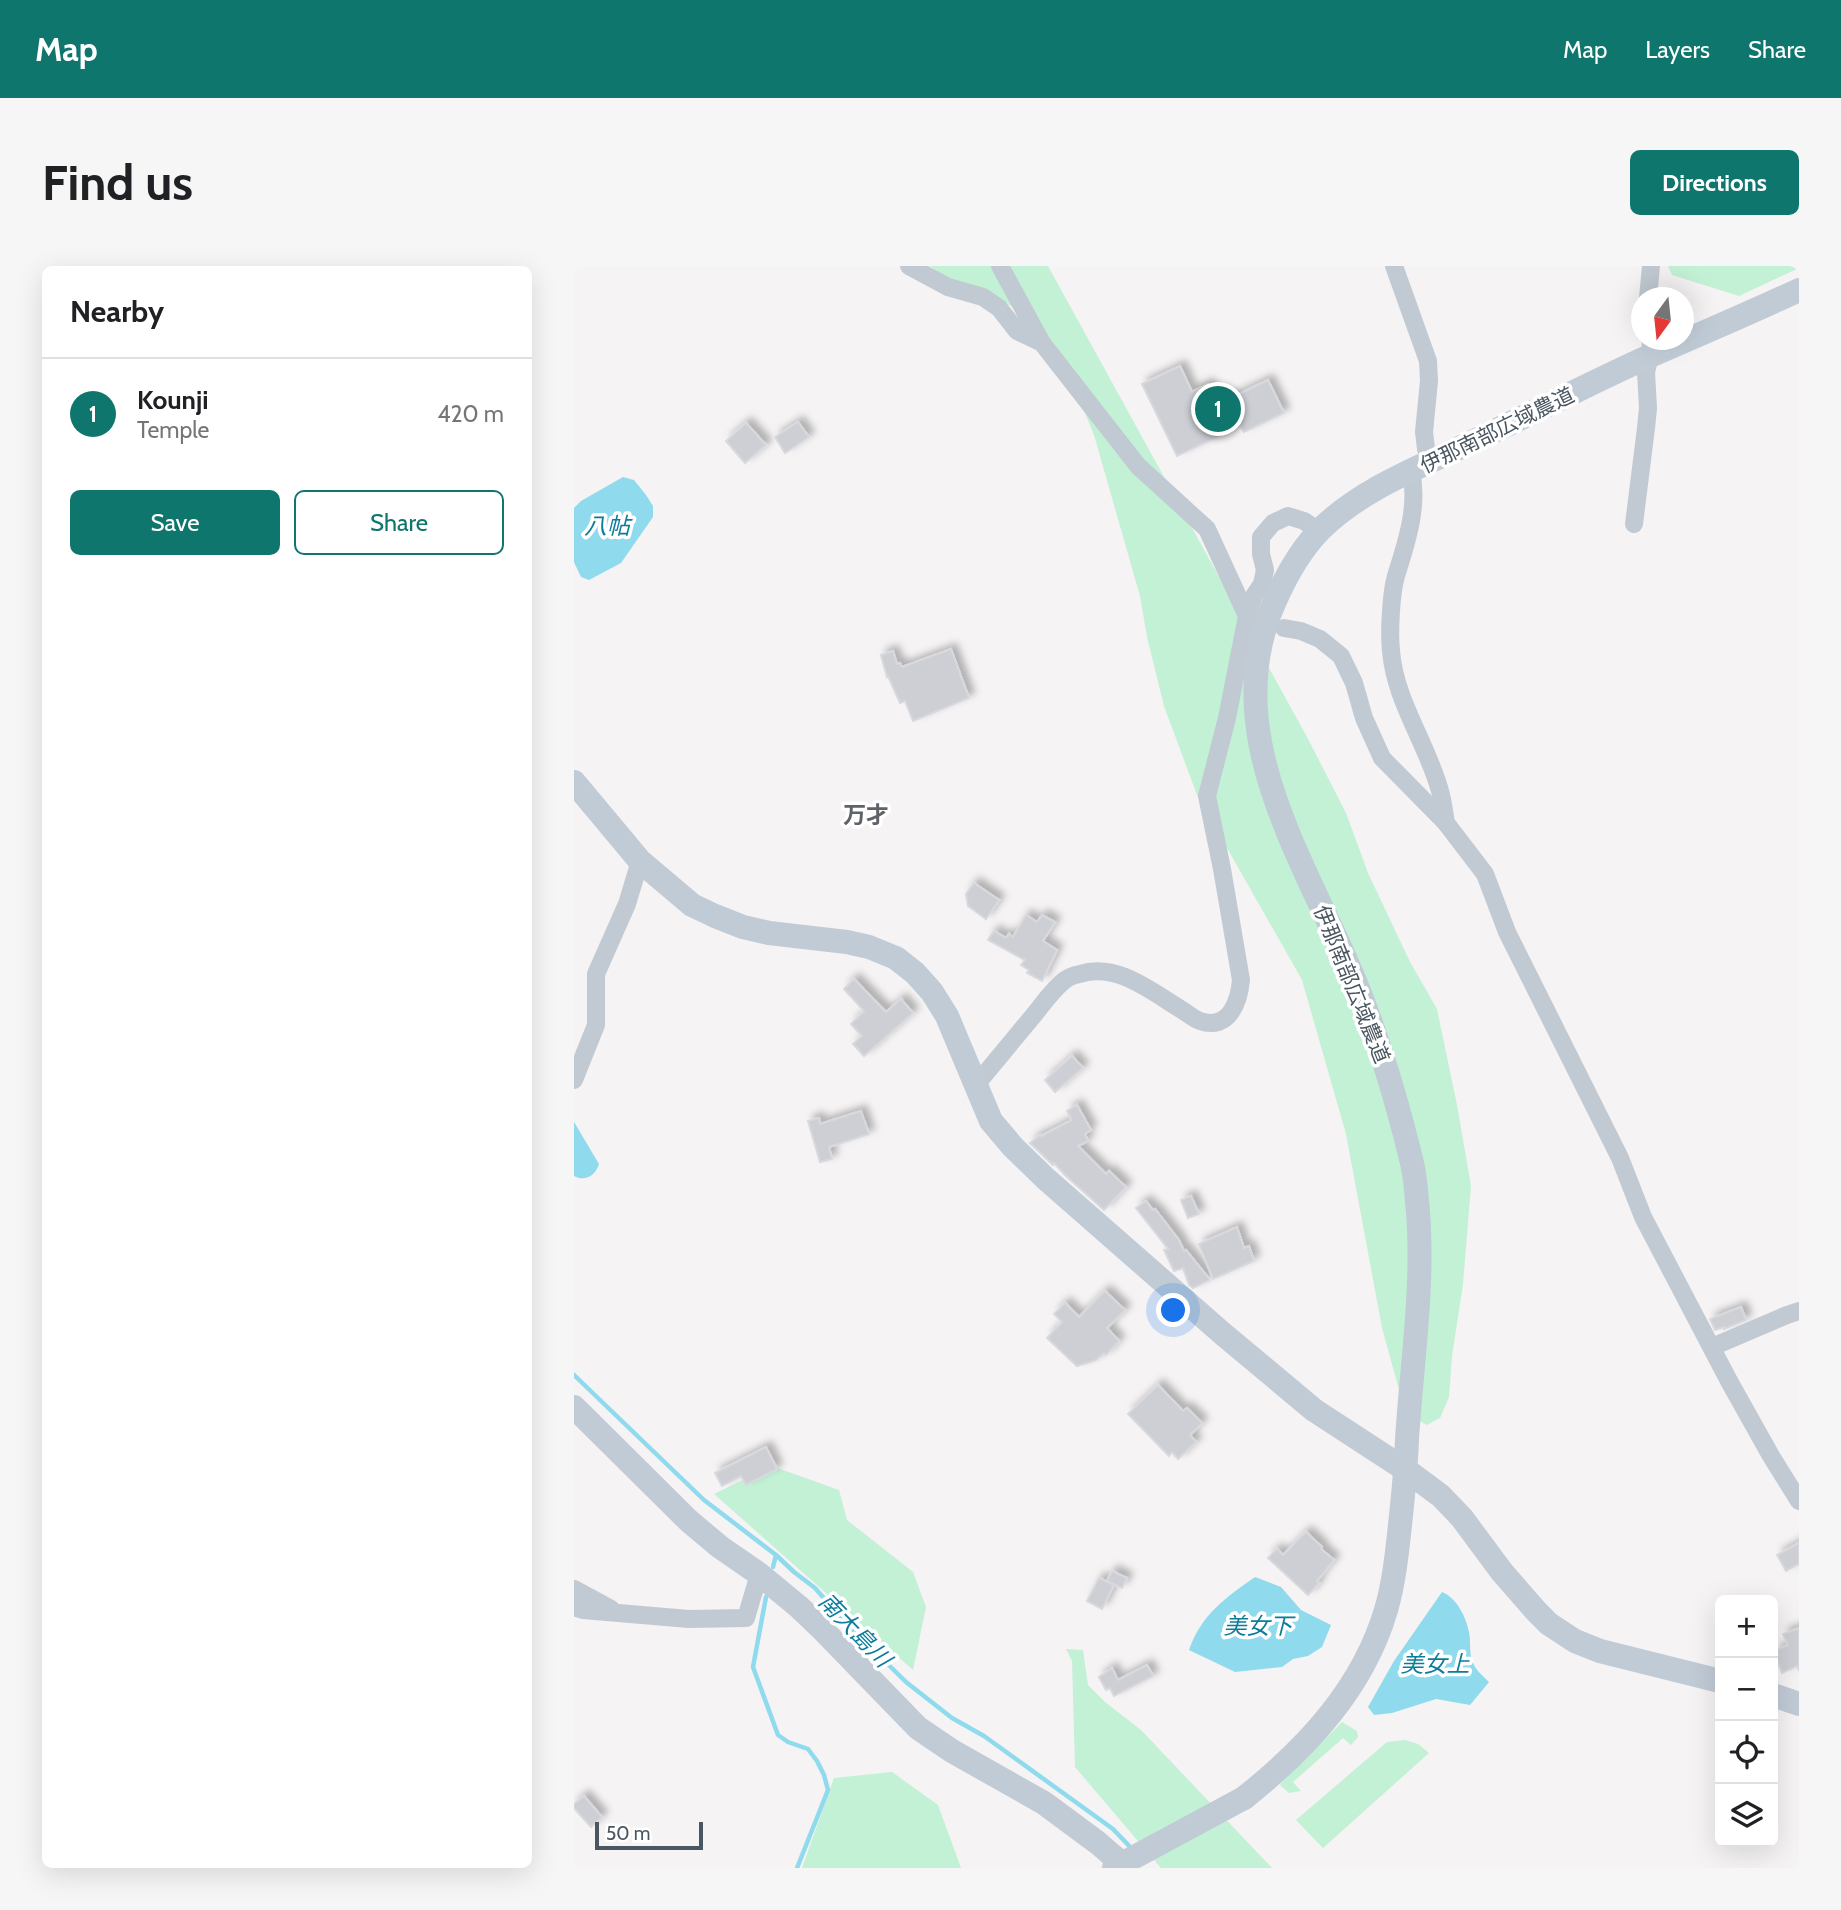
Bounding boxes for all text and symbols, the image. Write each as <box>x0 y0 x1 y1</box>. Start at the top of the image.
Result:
text: Map <box>35 29 98 69</box>
text: Map <box>1563 35 1607 64</box>
text: Layers <box>1645 35 1710 64</box>
text: Share <box>1748 35 1806 64</box>
button: Directions <box>1630 150 1799 215</box>
text: Find us <box>42 153 193 212</box>
north arrow <box>1631 287 1694 350</box>
text: Nearby <box>70 293 164 330</box>
street label: 伊那南部広域農道 <box>1416 382 1578 478</box>
pin: 1 <box>1195 383 1241 435</box>
text: Kounji <box>137 384 208 416</box>
text: 1 <box>89 400 97 428</box>
text: 420 m <box>437 400 504 428</box>
text: Temple <box>137 416 209 444</box>
button: Save <box>70 490 280 555</box>
button: Share <box>294 490 504 555</box>
water label: 八帖 <box>584 512 633 540</box>
district label: 万才 <box>843 801 889 829</box>
street label: 伊那南部広域農道 <box>1309 901 1395 1067</box>
your location <box>1156 1293 1190 1327</box>
water label: 南大島川 <box>813 1587 899 1675</box>
map controls <box>1715 1595 1778 1847</box>
button: + <box>1715 1595 1778 1658</box>
water label: 美女下 <box>1224 1612 1297 1640</box>
water label: 美女上 <box>1401 1650 1471 1678</box>
button: − <box>1715 1658 1778 1721</box>
button: locate <box>1715 1721 1778 1784</box>
button: layers <box>1715 1784 1778 1847</box>
scale bar <box>595 1819 704 1851</box>
text: 50 m <box>606 1822 650 1845</box>

